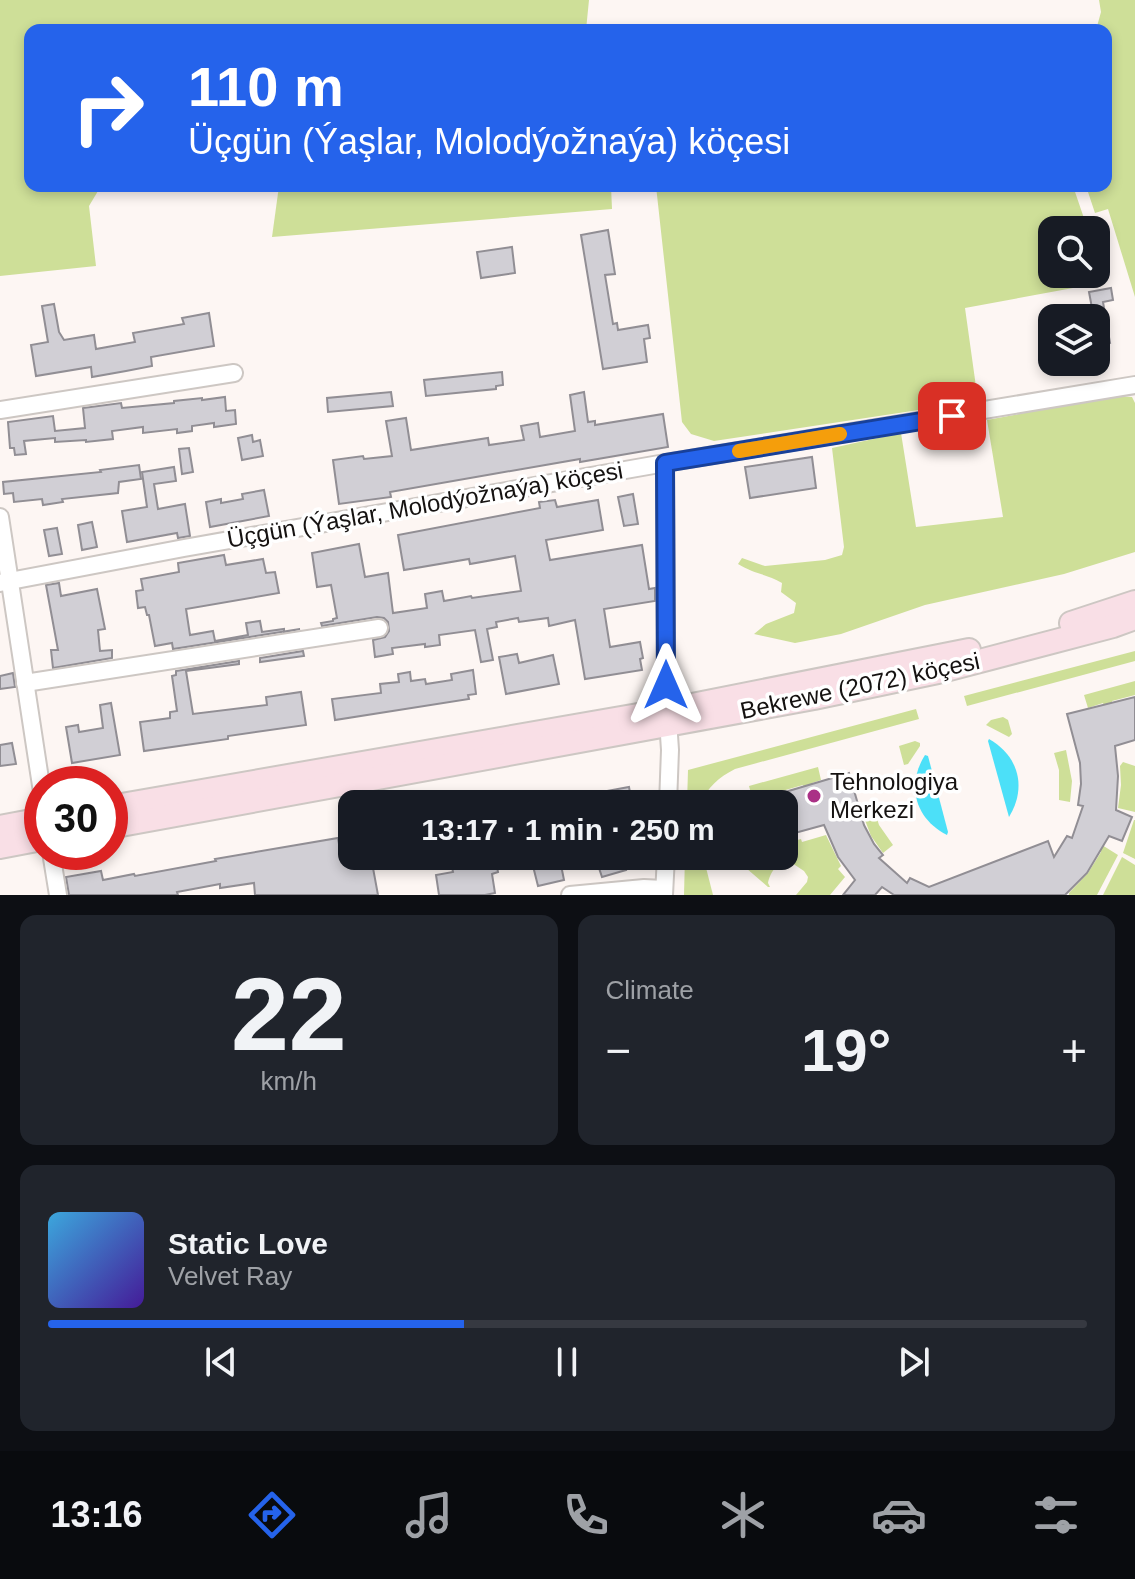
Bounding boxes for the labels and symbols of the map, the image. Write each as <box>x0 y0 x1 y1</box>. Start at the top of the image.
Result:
pin <box>918 382 986 450</box>
street label: Üçgün (Ýaşlar, Molodýožnaýa) köçesi <box>225 456 625 553</box>
position arrow <box>624 643 708 727</box>
street label: Bekrewe (2072) köçesi <box>738 647 982 724</box>
speed limit sign: 30 <box>24 766 128 870</box>
place label: Tehnologiya Merkezi <box>830 768 959 823</box>
marker: Tehnologiya Merkezi <box>805 787 823 805</box>

